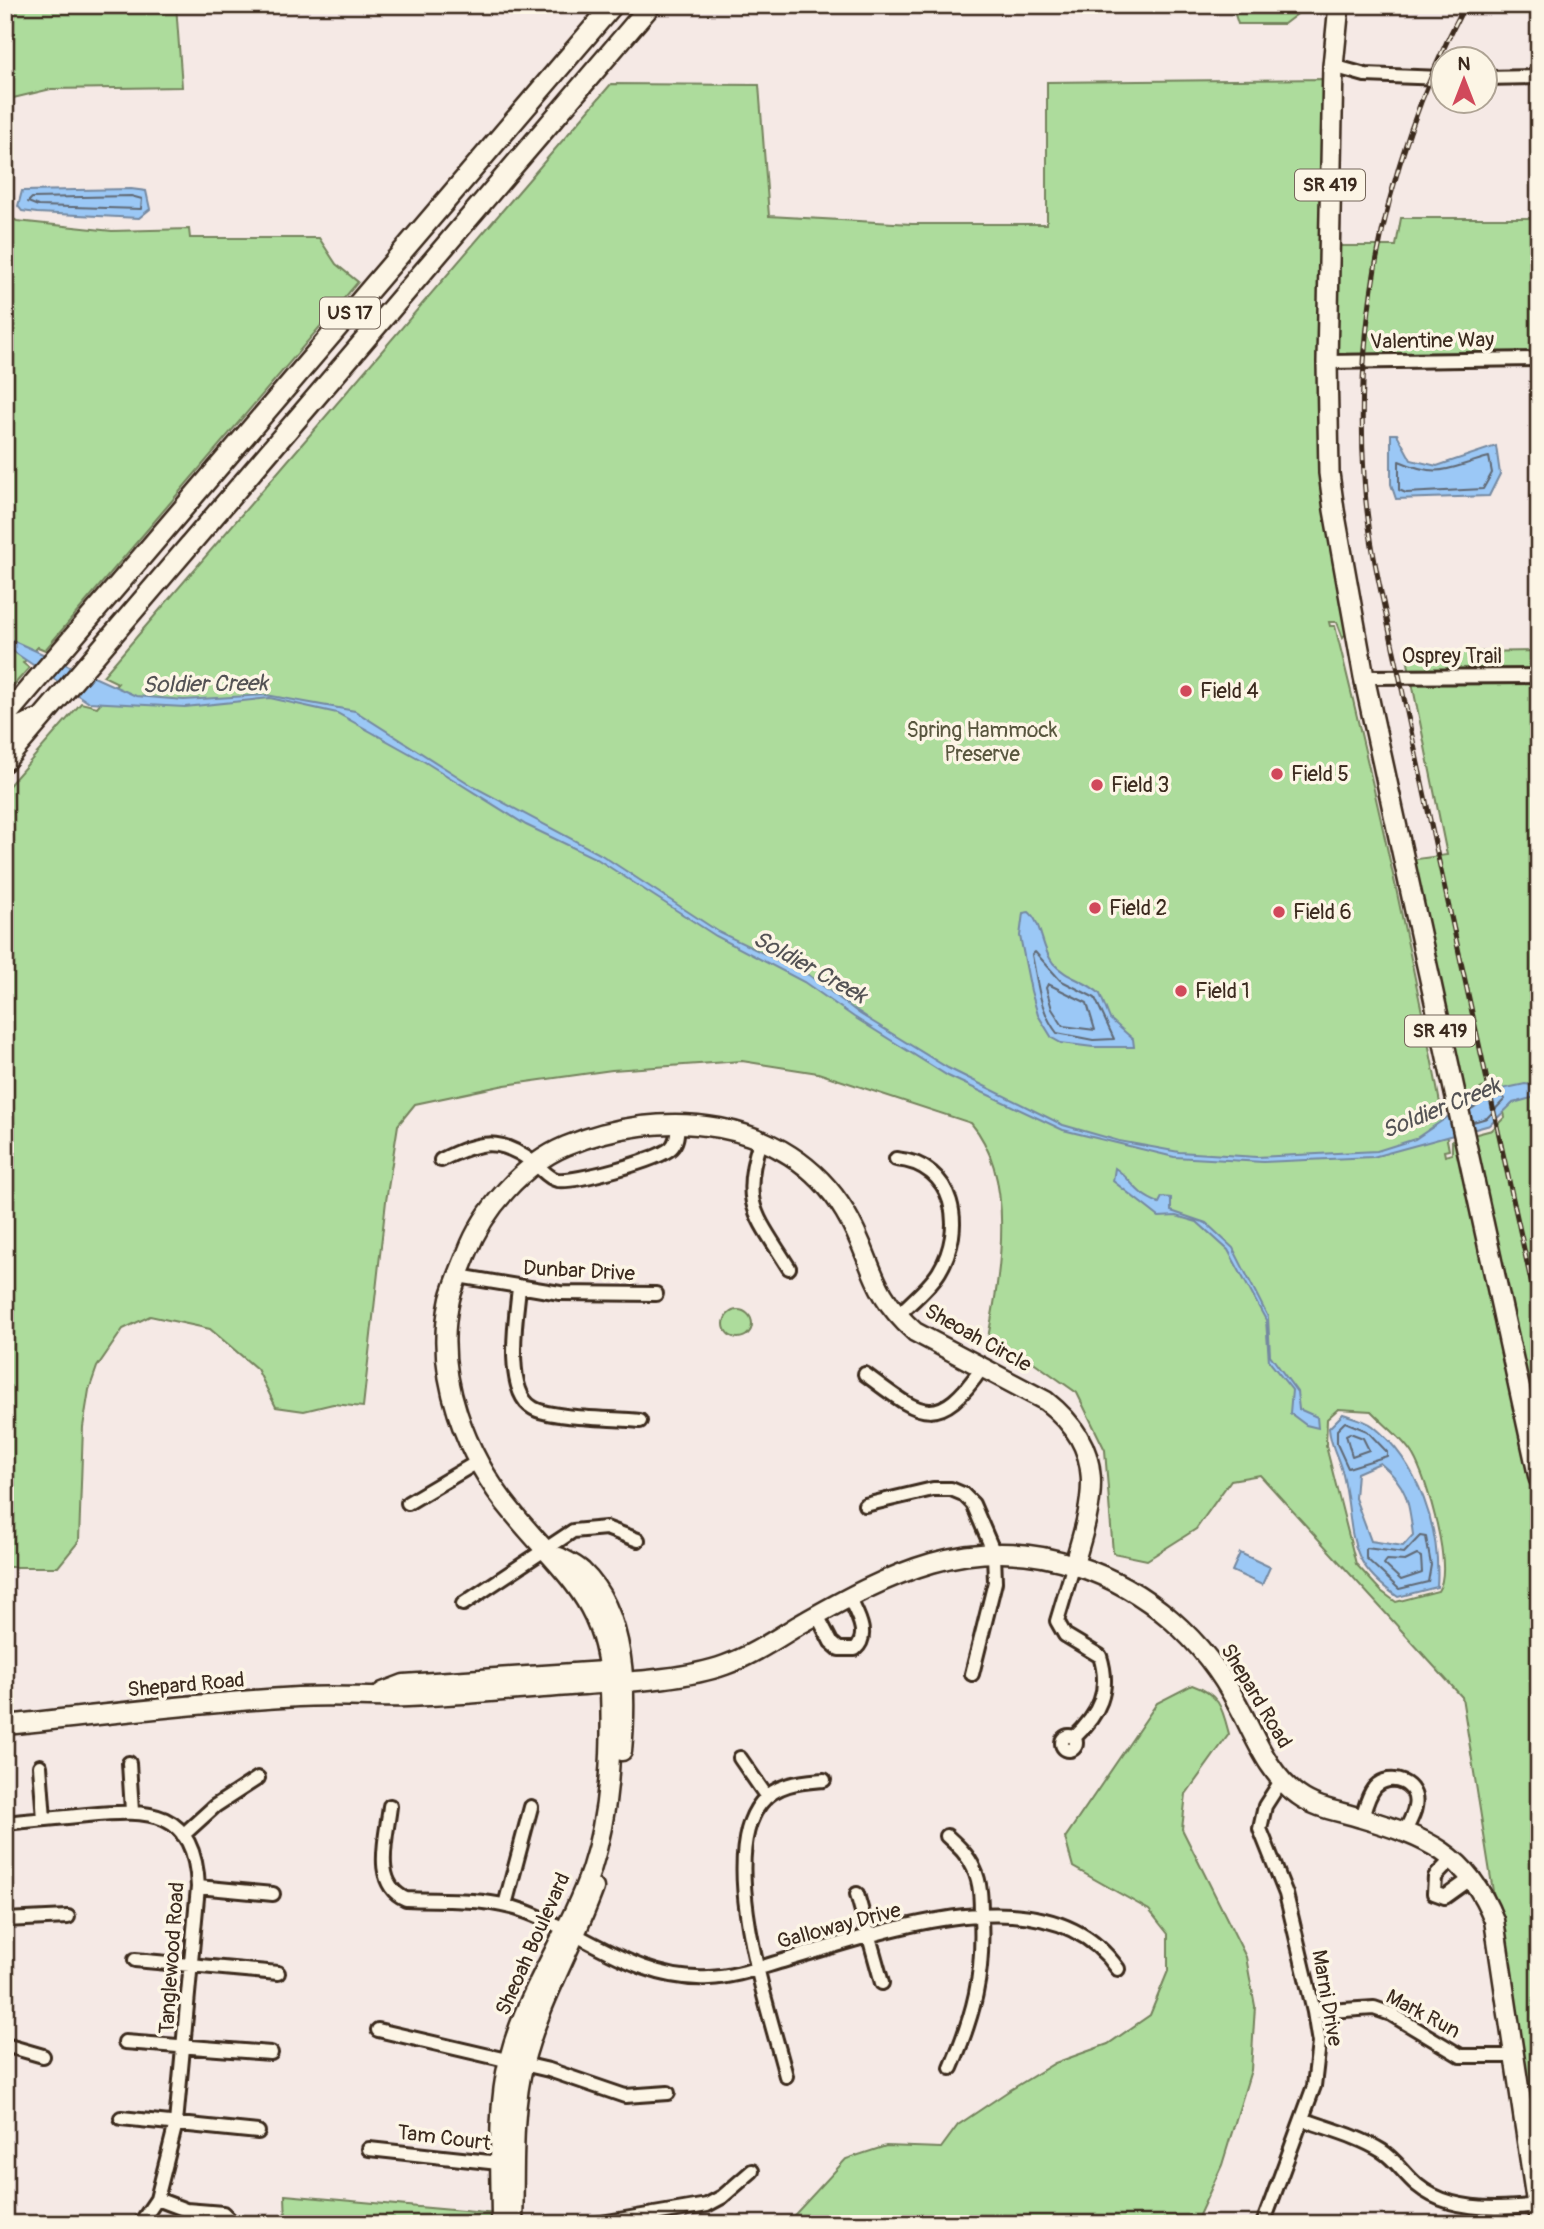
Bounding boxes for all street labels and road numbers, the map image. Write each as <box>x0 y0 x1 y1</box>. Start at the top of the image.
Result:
road number: SR 419 <box>1295 169 1365 200</box>
road number: US 17 <box>320 298 380 328</box>
street label: Valentine Way <box>1370 326 1494 356</box>
street label: Osprey Trail <box>1402 643 1502 670</box>
road number: SR 419 <box>1405 1015 1475 1046</box>
street label: Dunbar Drive <box>522 1255 636 1287</box>
street label: Sheoah Circle <box>920 1298 1037 1379</box>
street label: Shepard Road <box>1214 1639 1298 1753</box>
street label: Shepard Road <box>126 1666 246 1704</box>
street label: Sheoah Boulevard <box>489 1868 577 2020</box>
street label: Tanglewood Road <box>153 1881 191 2035</box>
street label: Galloway Drive <box>774 1896 904 1955</box>
street label: Marni Drive <box>1305 1948 1349 2049</box>
street label: Mark Run <box>1381 1983 1465 2045</box>
street label: Tam Court <box>396 2119 493 2157</box>

